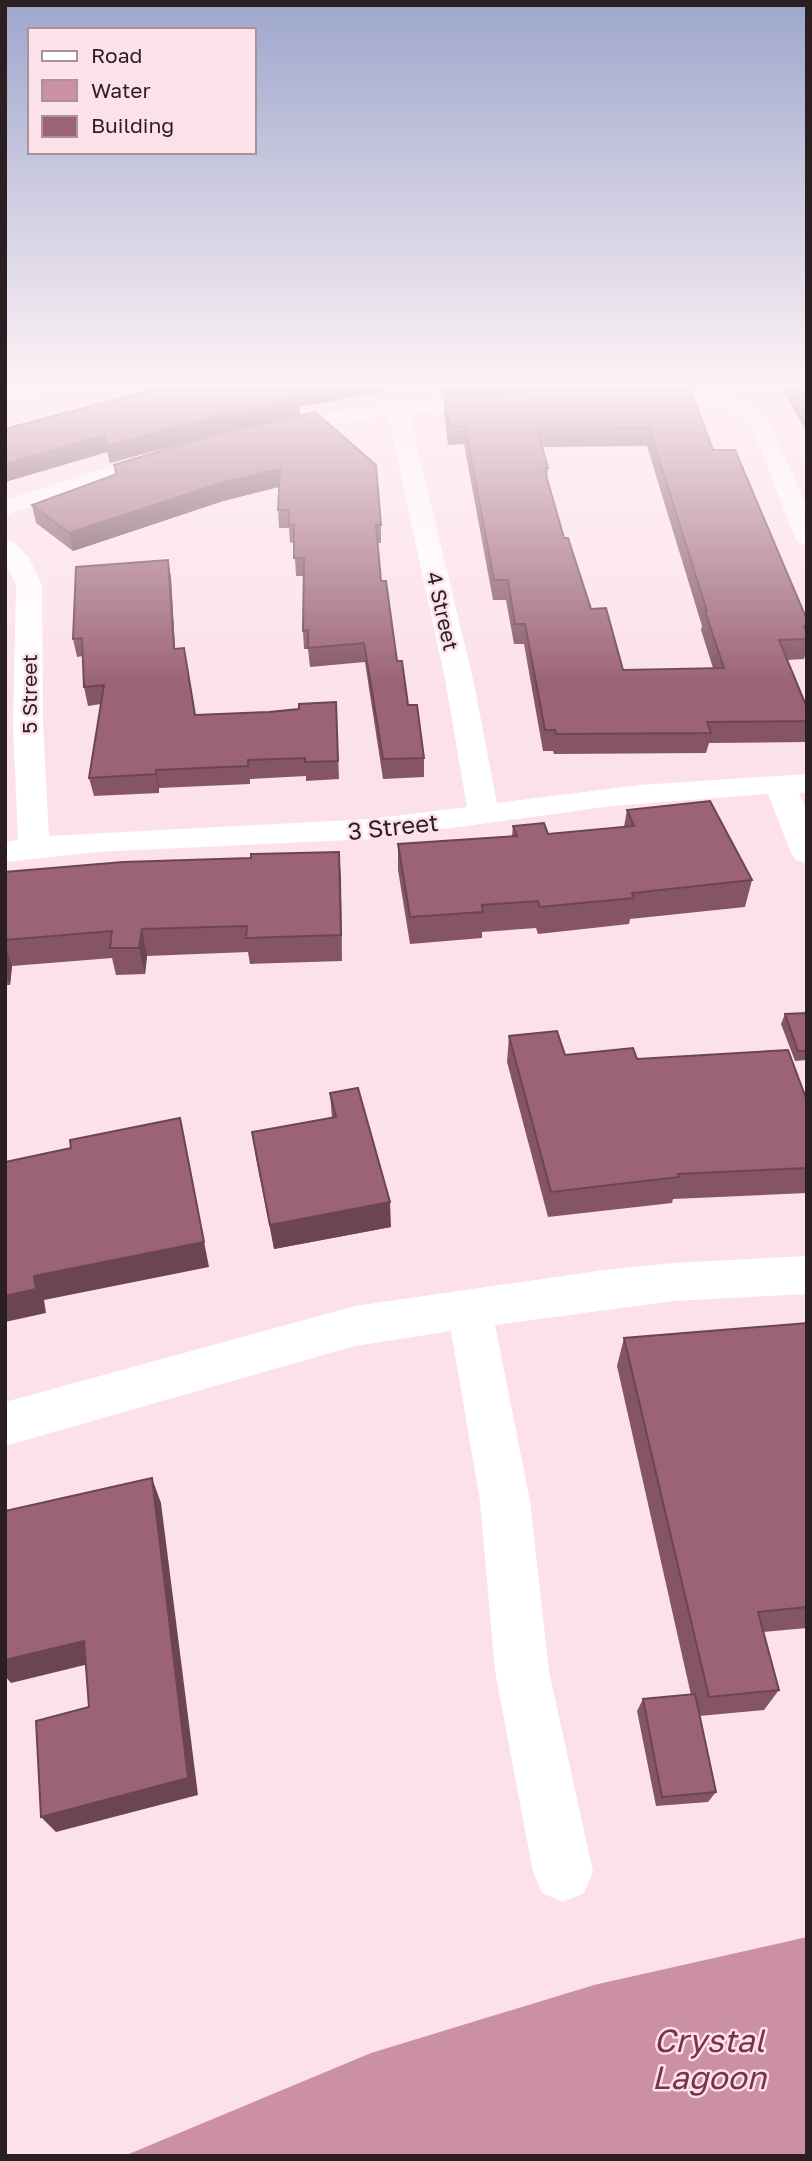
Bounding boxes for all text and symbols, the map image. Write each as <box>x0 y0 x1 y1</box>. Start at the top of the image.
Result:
legend <box>28 28 256 154</box>
text: Road <box>91 42 142 68</box>
text: Water <box>91 77 151 103</box>
text: Building <box>91 112 174 138</box>
street label: 4 Street <box>421 569 465 653</box>
street label: 5 Street <box>16 654 42 734</box>
street label: 3 Street <box>346 807 440 845</box>
water label: Crystal Lagoon <box>652 2021 768 2096</box>

